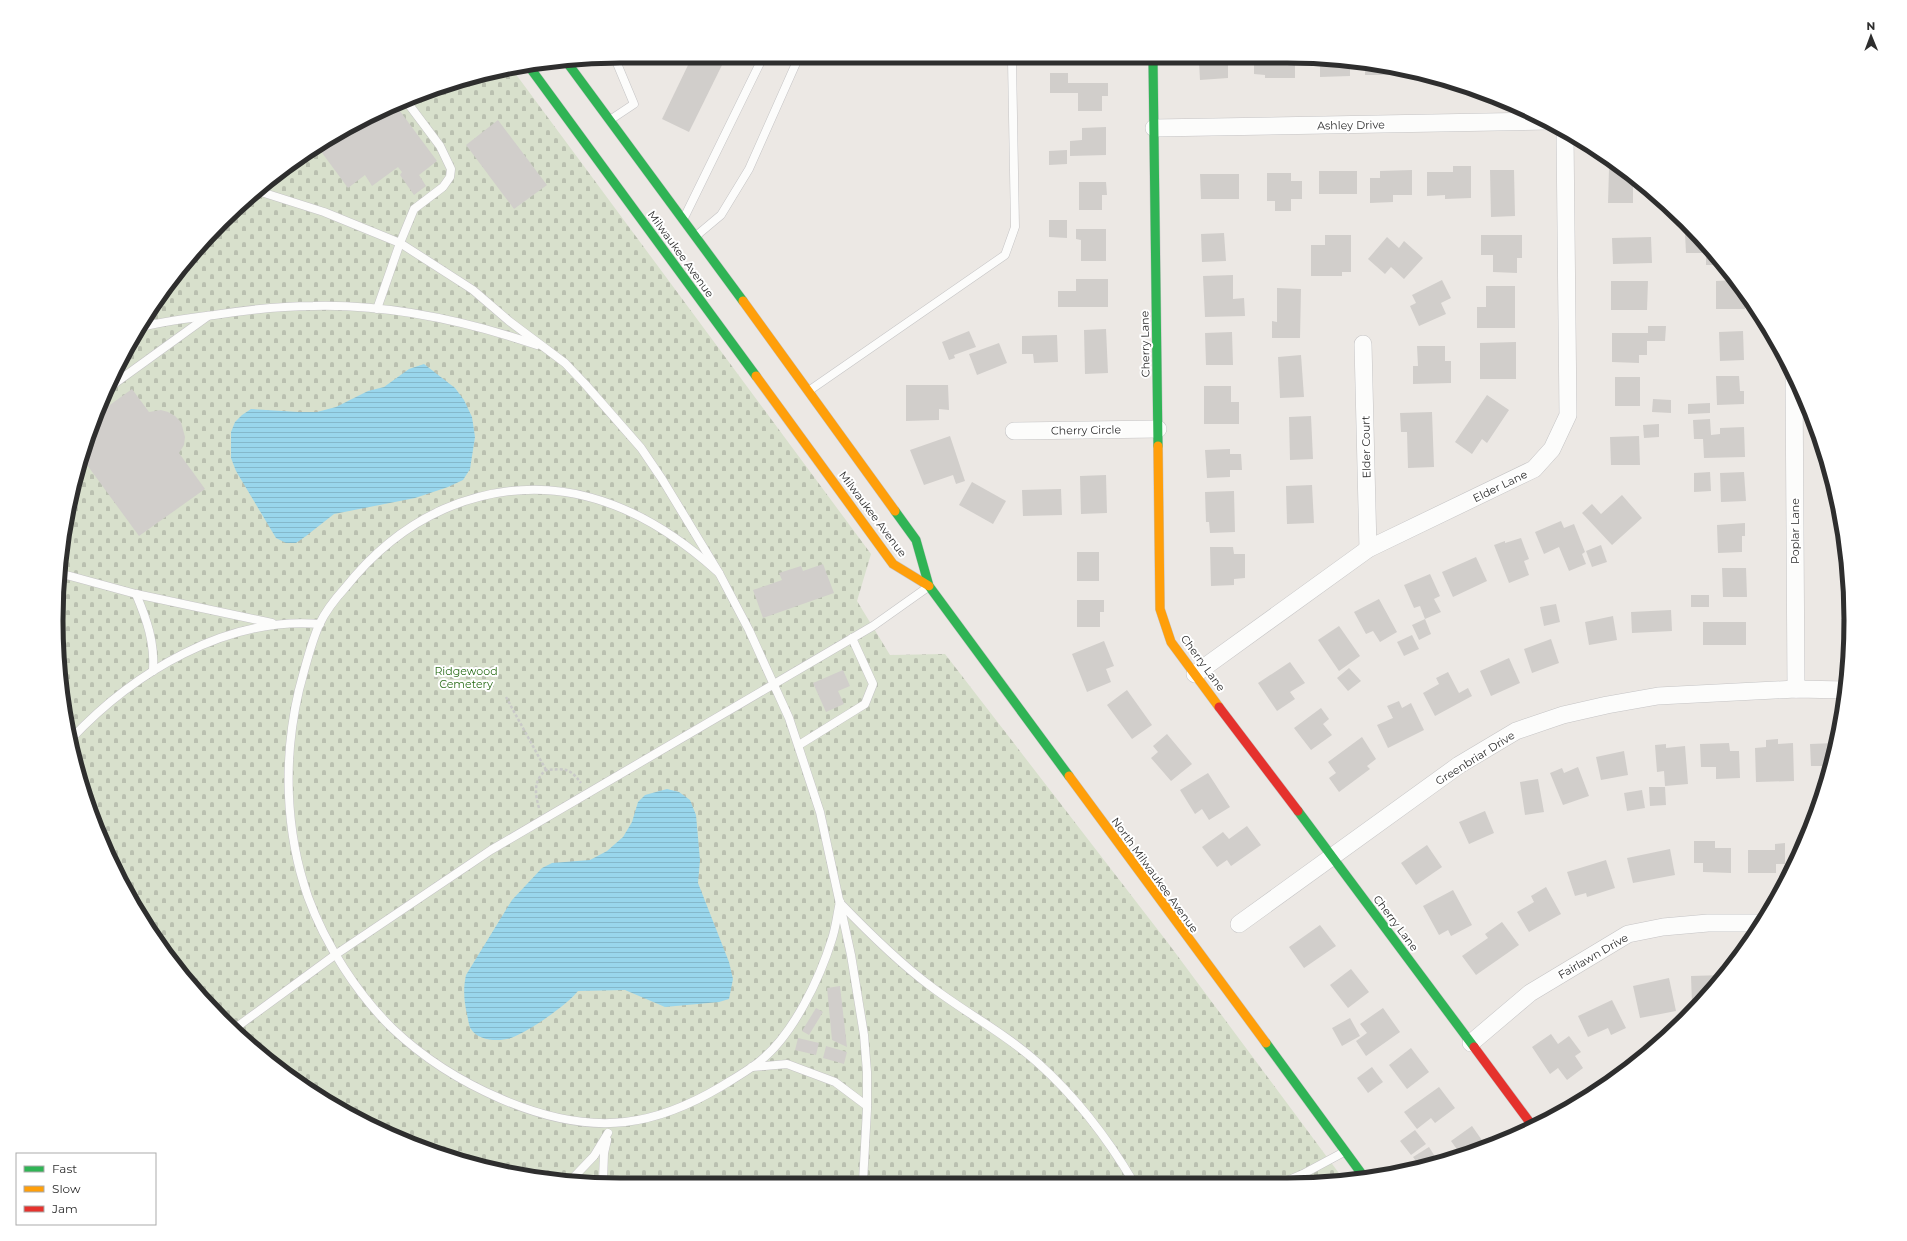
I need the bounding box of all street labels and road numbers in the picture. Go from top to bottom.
street label: Ashley Drive [1317,117,1385,133]
street label: Milwaukee Avenue [645,208,717,300]
street label: Cherry Lane [1137,310,1153,377]
street label: Elder Court [1358,415,1374,478]
street label: Cherry Circle [1051,422,1122,438]
street label: Elder Lane [1471,467,1530,505]
street label: Milwaukee Avenue [836,468,910,560]
street label: Poplar Lane [1788,498,1802,564]
street label: Cherry Lane [1178,632,1228,694]
street label: Greenbriar Drive [1433,728,1518,788]
street label: North Milwaukee Avenue [1108,815,1202,936]
street label: Cherry Lane [1370,892,1422,954]
street label: Fairlawn Drive [1555,930,1631,982]

